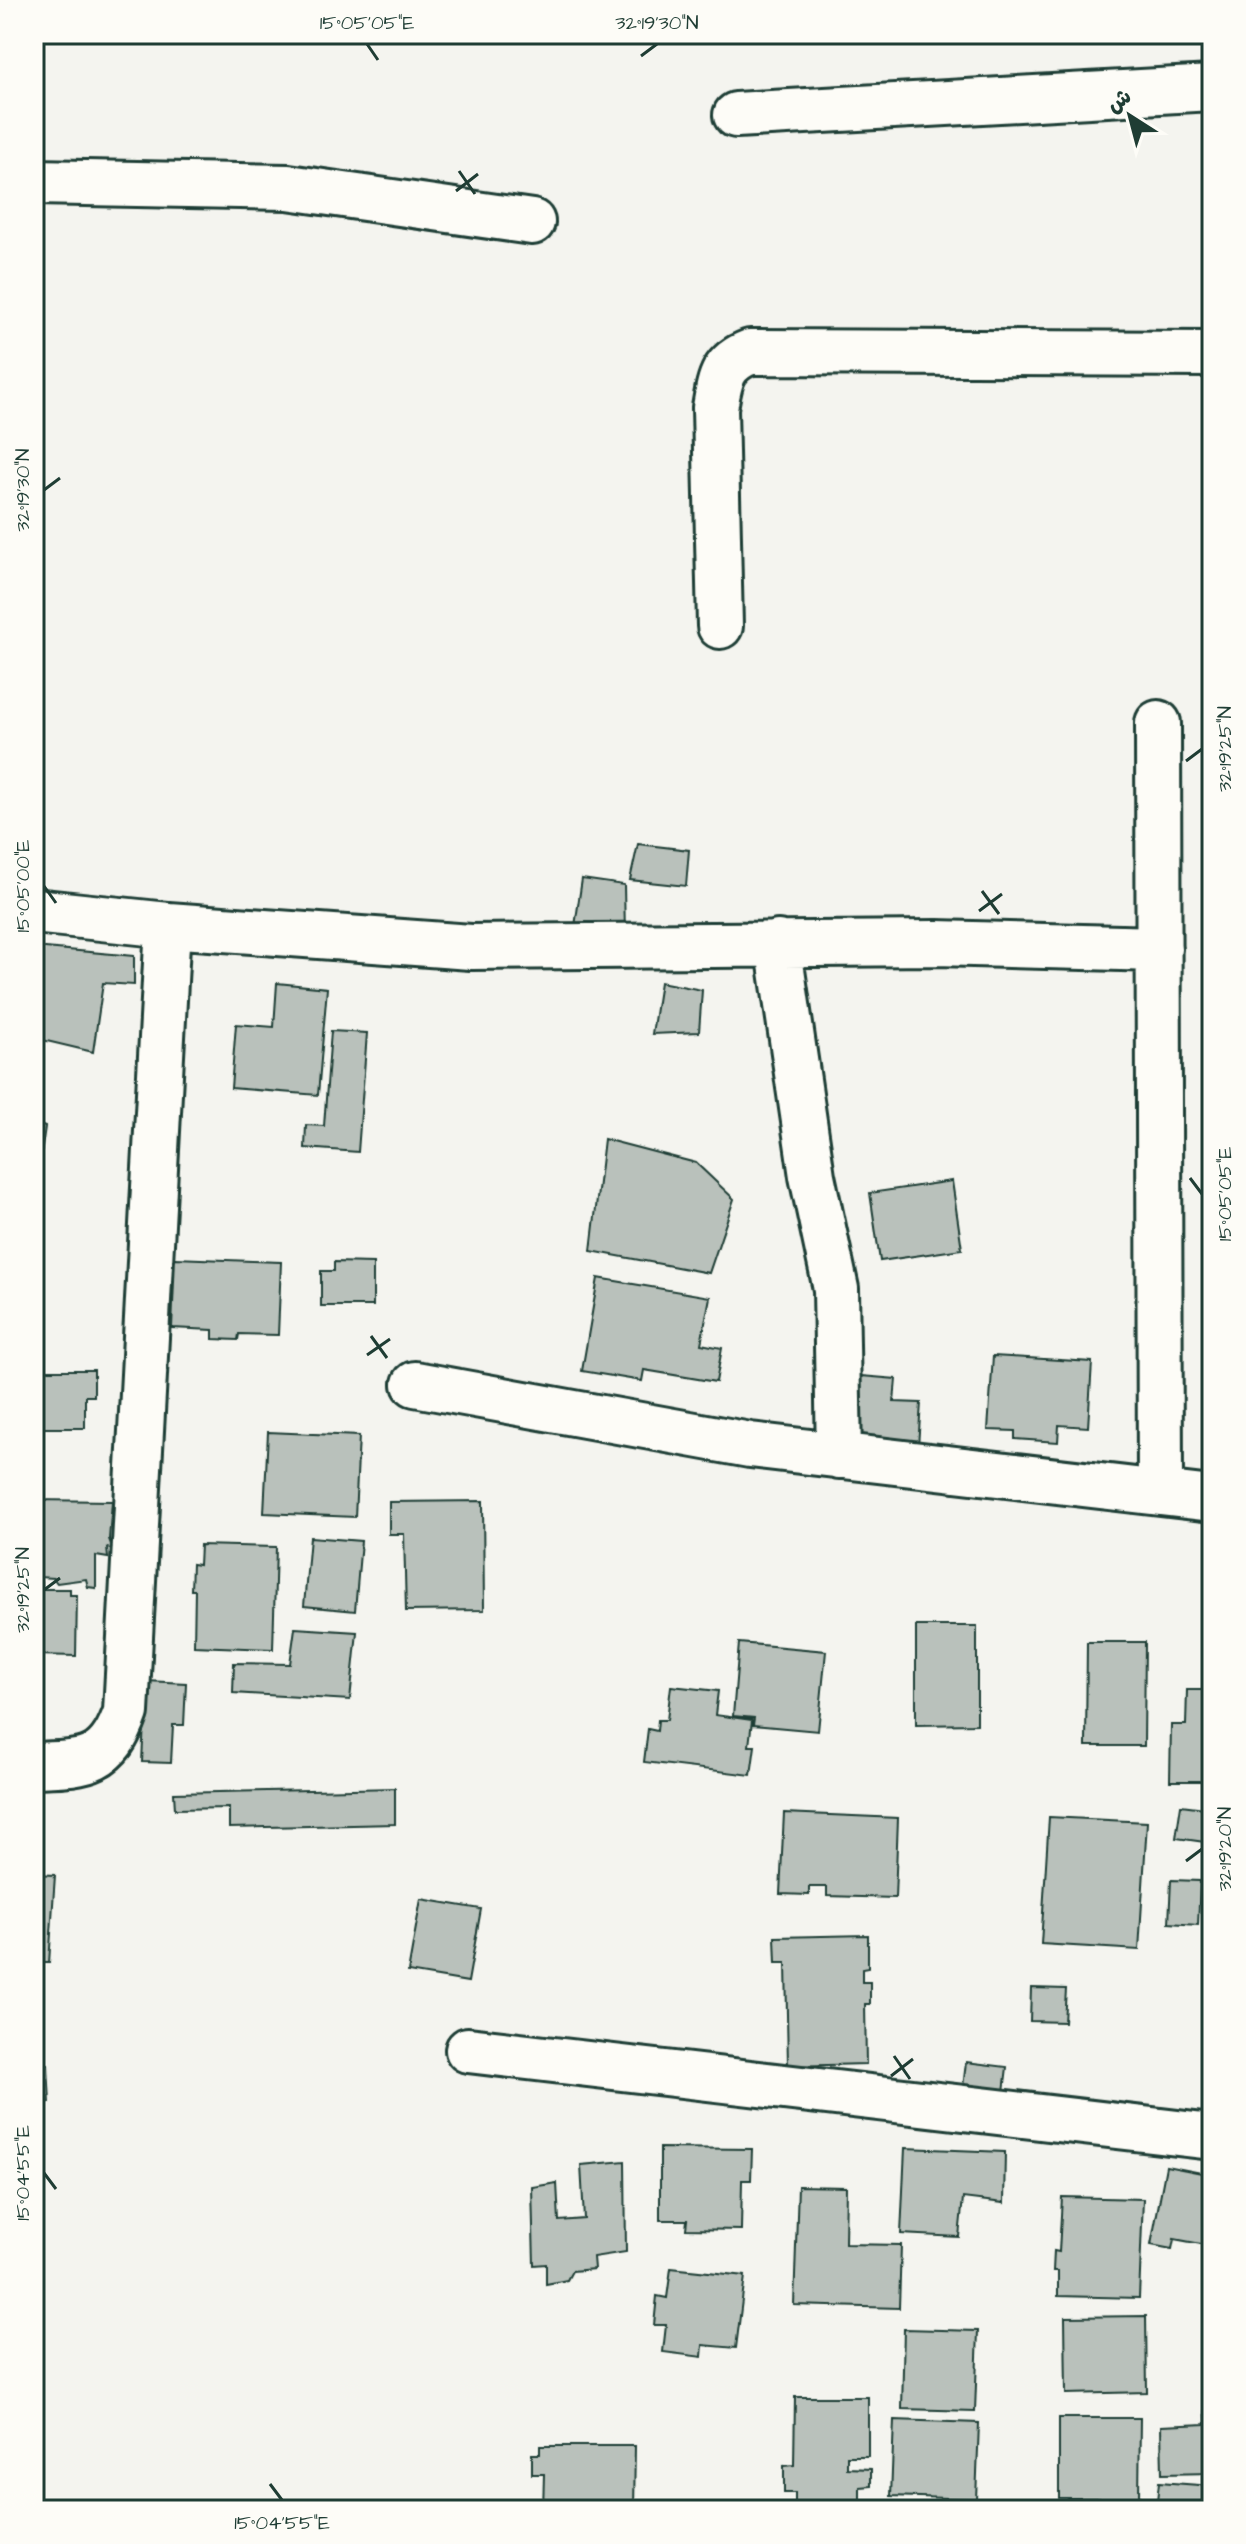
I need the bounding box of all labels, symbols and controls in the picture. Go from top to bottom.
text: 15°05'05"E [320,9,414,37]
text: 32°19'30"N [615,9,699,37]
north arrow [1090,76,1170,156]
text: ش [1100,81,1138,121]
text: 32°19'30"N [9,448,37,532]
text: 32°19'25"N [1211,706,1239,792]
text: 15°05'00"E [9,839,37,932]
text: 15°05'05"E [1211,1147,1239,1241]
text: 32°19'25"N [9,1547,37,1633]
text: 32°19'20"N [1211,1807,1239,1891]
text: 15°04'55"E [9,2125,37,2221]
text: 15°04'55"E [234,2509,330,2537]

